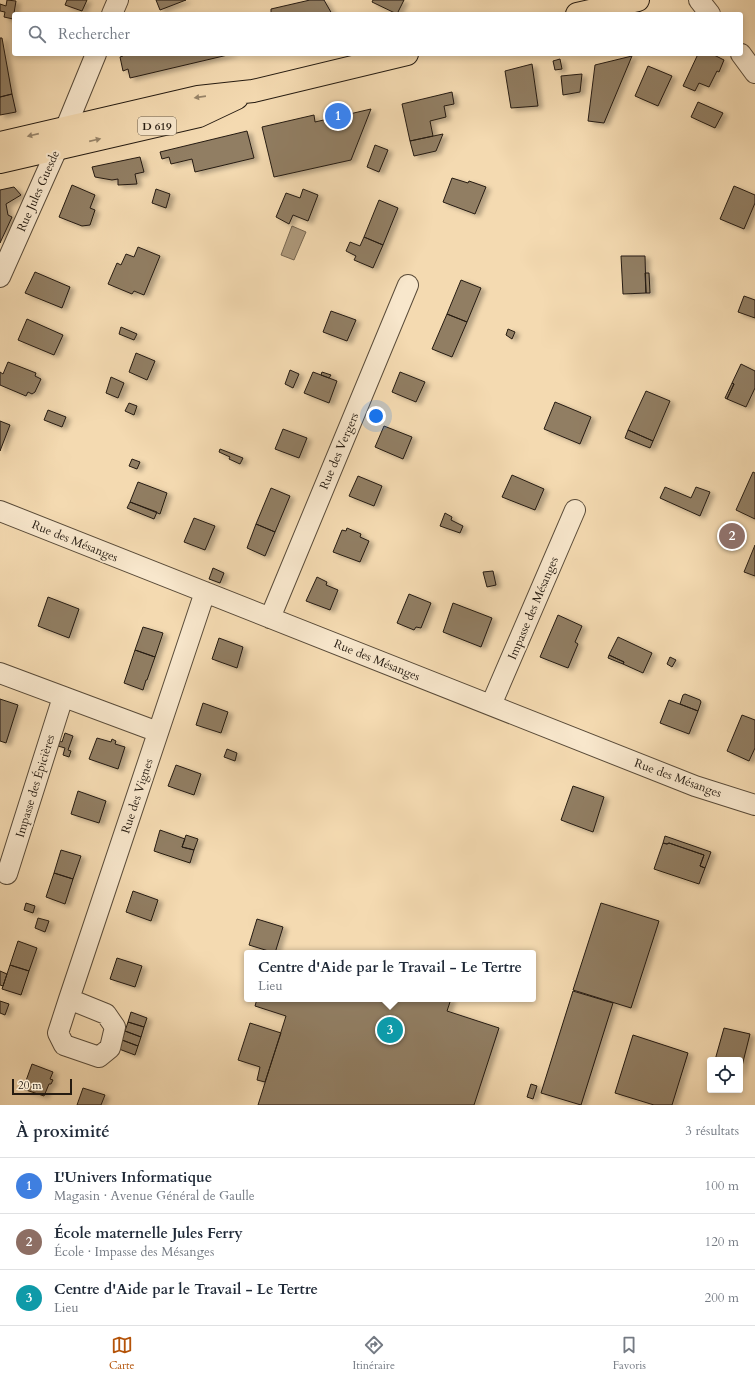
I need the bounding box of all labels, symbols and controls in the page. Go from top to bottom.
search box [12,12,743,56]
icon: search [26,23,48,45]
text: Rechercher [58,24,130,44]
one-way arrow [194,94,206,100]
pin: 1 [325,101,351,131]
road number: D 619 [138,117,176,135]
one-way arrow [27,132,39,138]
one-way arrow [89,137,101,143]
street label: Rue Jules Guesde [13,148,63,234]
your location [366,406,386,426]
street label: Rue des Vergers [316,410,362,492]
street label: Rue des Mésanges [30,516,120,566]
pin: 2 [719,521,745,551]
street label: Impasse des Mésanges [504,554,562,662]
street label: Rue des Mésanges [332,635,422,685]
street label: Impasse des Épicières [11,732,58,839]
street label: Rue des Mésanges [632,755,724,801]
street label: Rue des Vignes [117,757,157,835]
popup [244,950,536,1002]
text: Centre d'Aide par le Travail - Le Tertre [258,957,522,977]
text: Lieu [258,977,283,995]
pin: 3 [377,1015,403,1045]
map controls [707,1057,743,1093]
button: locate [707,1057,743,1093]
scale bar [12,1077,72,1096]
text: 20 m [18,1078,42,1093]
text: À proximité [16,1120,110,1143]
text: 3 résultats [685,1122,739,1140]
text: L'Univers Informatique [54,1167,212,1187]
text: 1 [26,1177,32,1195]
text: 100 m [705,1177,739,1195]
text: Magasin · Avenue Général de Gaulle [54,1187,255,1205]
text: École maternelle Jules Ferry [54,1223,243,1243]
text: 2 [26,1233,32,1251]
text: 120 m [705,1233,739,1251]
text: École · Impasse des Mésanges [54,1243,214,1261]
text: Centre d'Aide par le Travail - Le Tertre [54,1279,318,1299]
text: 3 [26,1289,32,1307]
text: 200 m [705,1289,739,1307]
text: Lieu [54,1299,79,1317]
tab: Carte [109,1334,135,1373]
tab: Itinéraire [352,1334,395,1373]
tab: Favoris [613,1334,646,1373]

